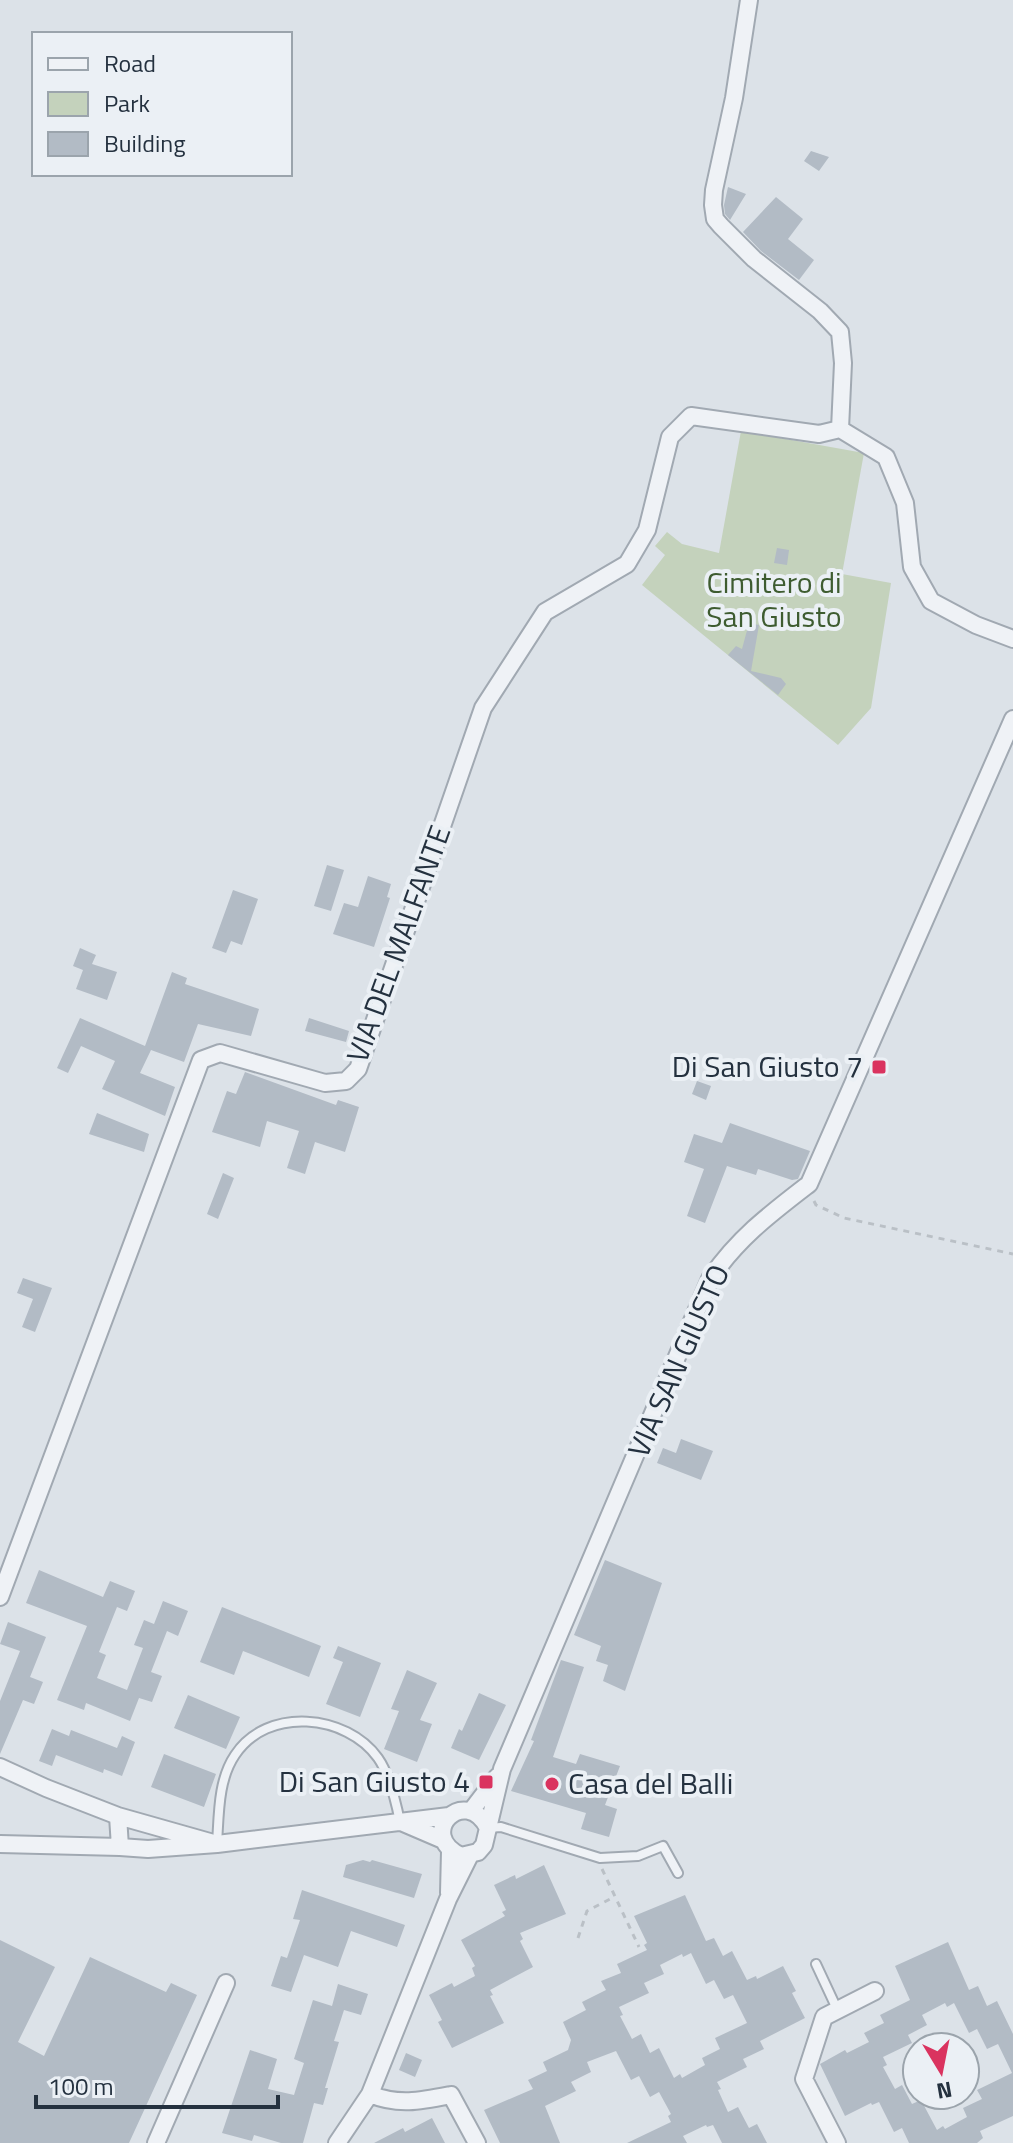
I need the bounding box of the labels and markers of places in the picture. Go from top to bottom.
place label: Di San Giusto 7 [672,1043,863,1089]
marker: Di San Giusto 7 [870,1058,888,1076]
place label: Di San Giusto 4 [279,1758,470,1804]
place label: Casa del Balli [568,1760,733,1806]
marker: Di San Giusto 4 [477,1773,495,1791]
marker: Casa del Balli [543,1775,561,1793]

